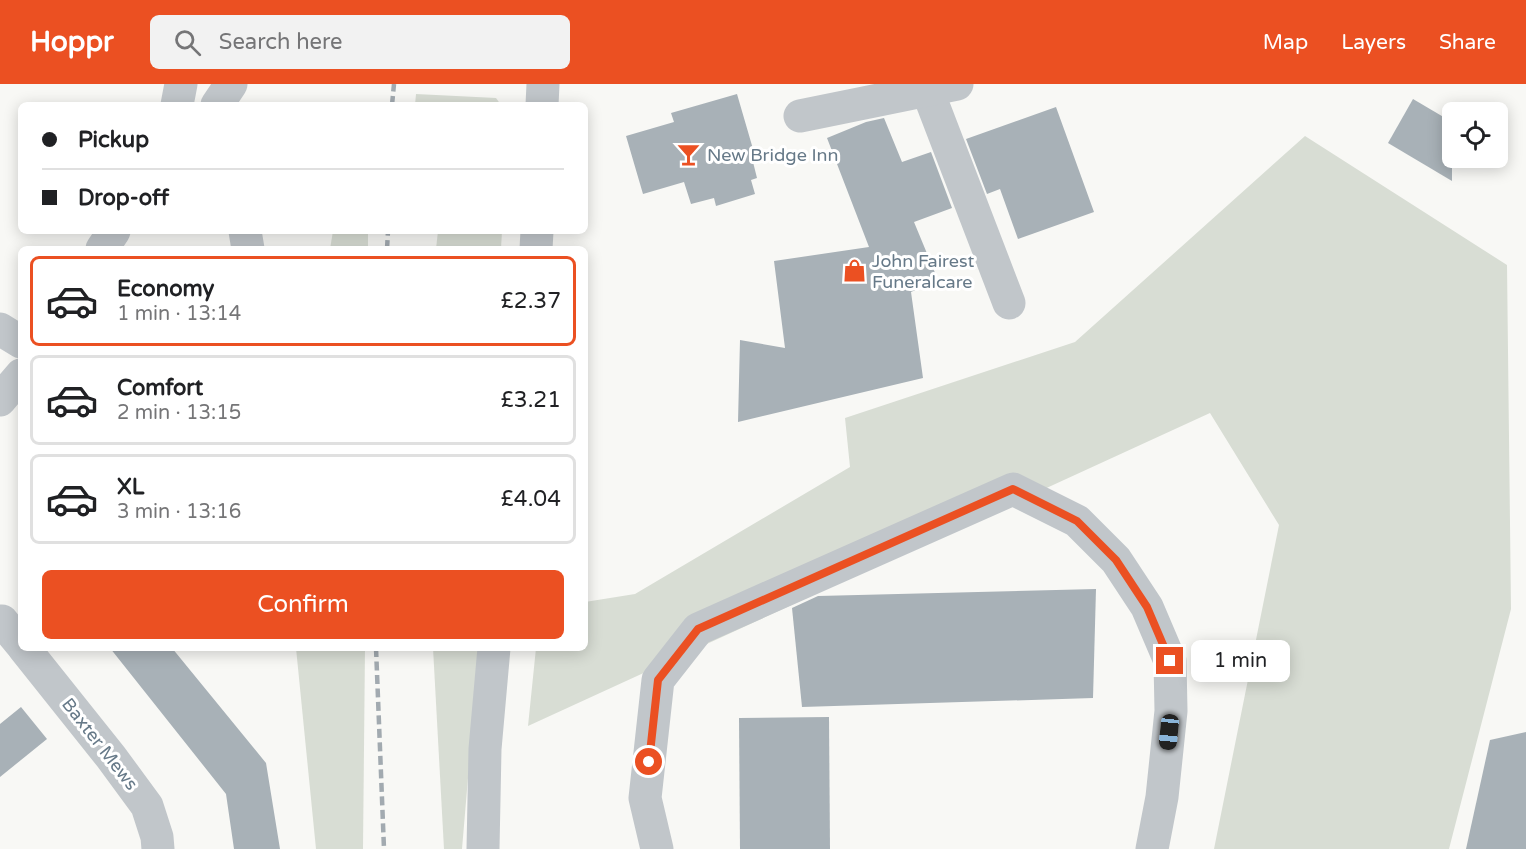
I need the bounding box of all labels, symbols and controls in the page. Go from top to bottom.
search box [150,15,570,69]
text: Hoppr [30,25,114,59]
icon: search [171,26,204,59]
text: Search here [219,29,343,55]
text: Map [1263,30,1308,55]
text: Layers [1341,30,1406,55]
text: Share [1439,30,1496,55]
map controls [1442,102,1508,168]
button: locate [1442,102,1508,168]
text: Pickup [78,127,149,153]
bar icon: New Bridge Inn [676,142,702,168]
place label: New Bridge Inn [707,144,838,166]
text: Drop-off [78,185,169,211]
place label: John Fairest Funeralcare [872,250,974,293]
shop icon: John Fairest Funeralcare [841,258,867,284]
icon: car [45,274,99,328]
text: Economy [117,276,214,302]
text: £2.37 [501,288,561,314]
text: 1 min · 13:14 [117,302,241,326]
icon: car [45,373,99,427]
text: Comfort [117,375,203,401]
text: £3.21 [501,387,561,413]
text: 2 min · 13:15 [117,401,241,425]
icon: car [45,472,99,526]
text: XL [117,474,144,500]
text: £4.04 [501,486,561,512]
text: 3 min · 13:16 [117,500,241,524]
button: Confirm [42,570,564,639]
callout: 1 min [1191,640,1290,682]
route end [1156,647,1183,674]
text: 1 min [1214,649,1267,673]
street label: Baxter Mews [57,693,143,795]
car [1158,713,1180,751]
route start [635,748,662,775]

